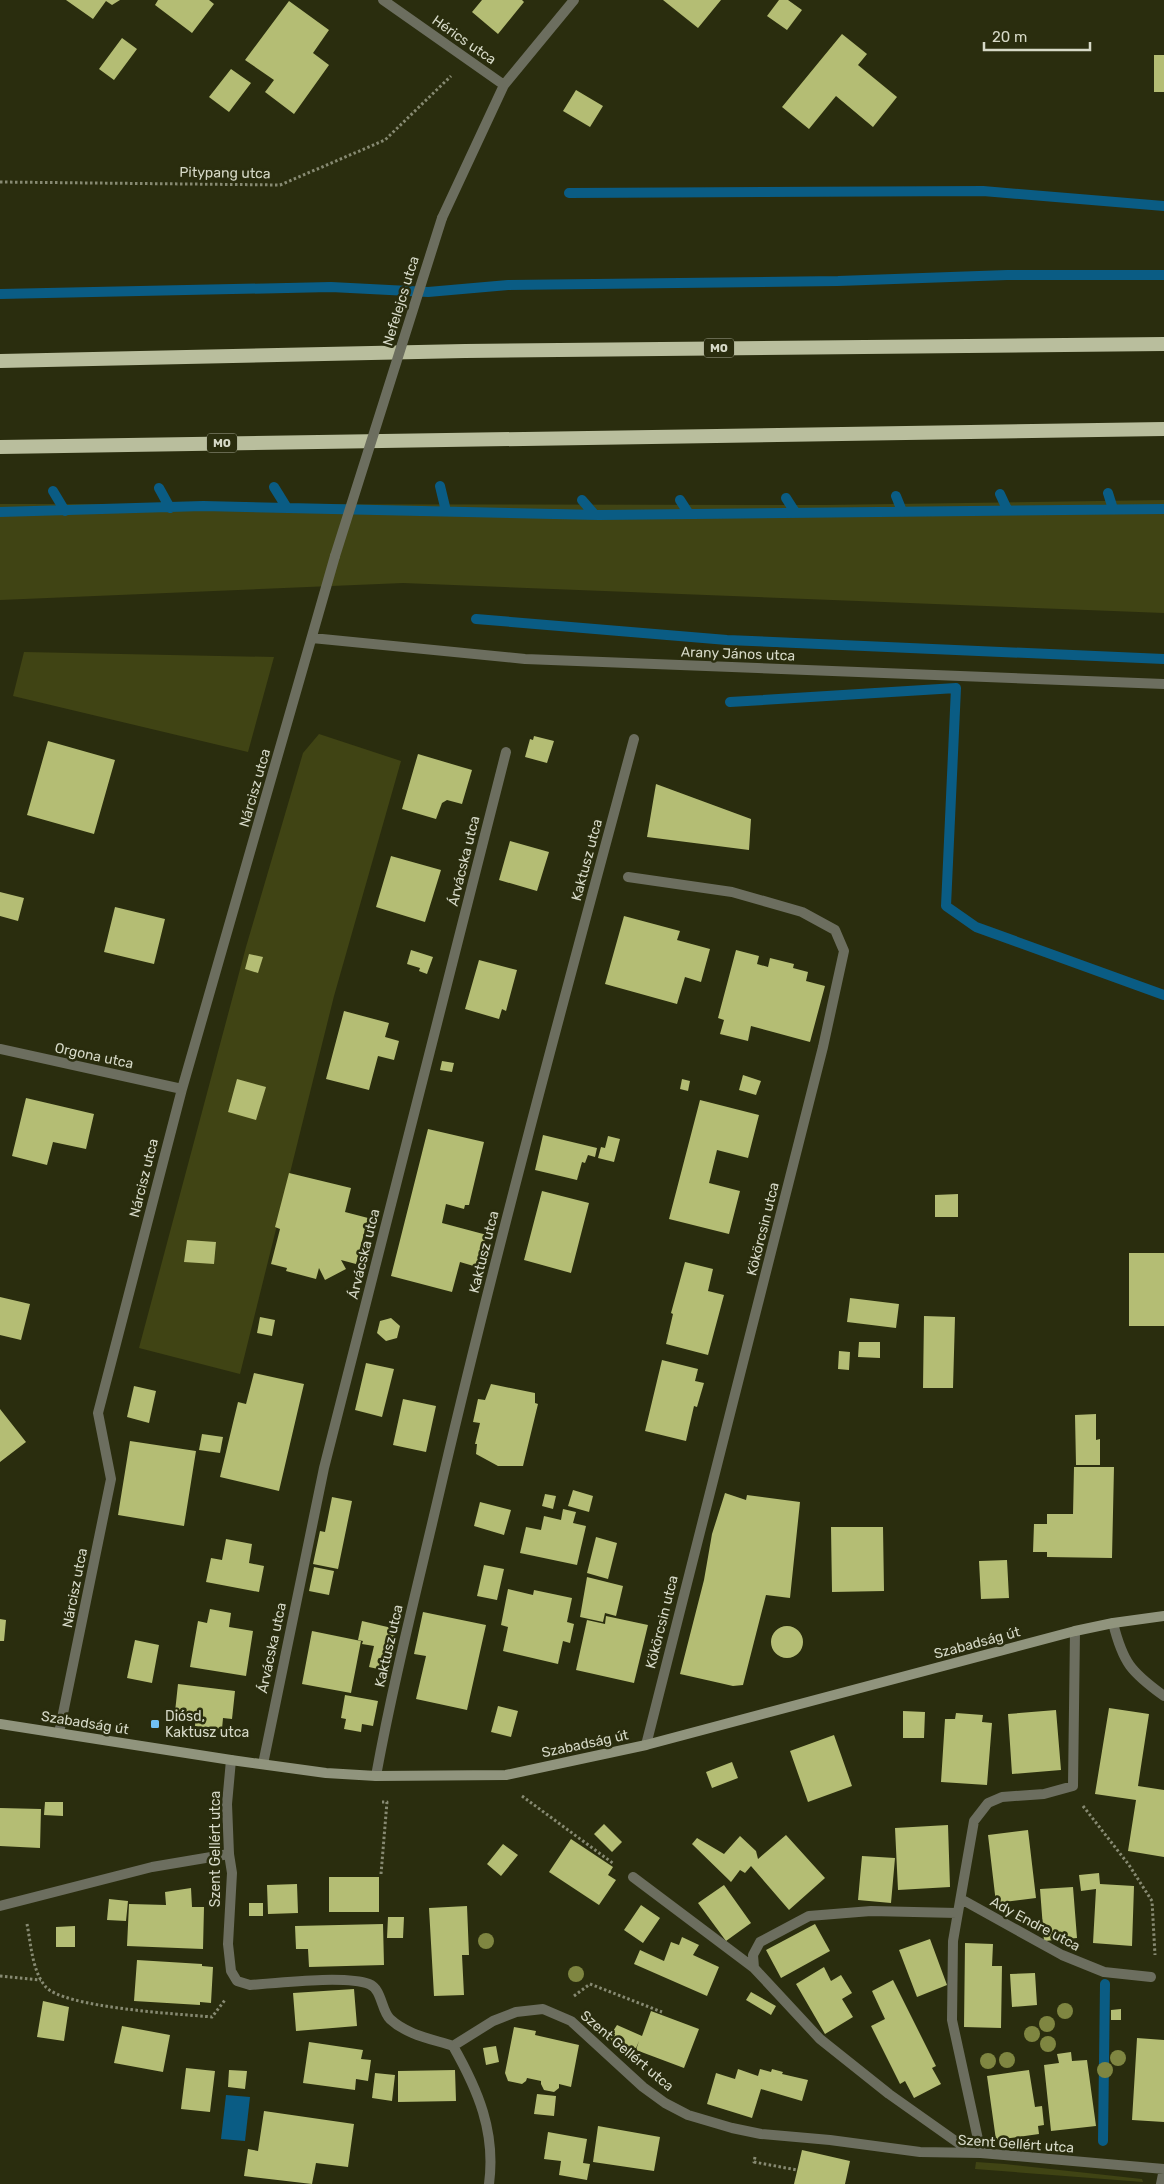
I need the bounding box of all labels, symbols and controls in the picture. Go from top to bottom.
street label: Hérics utca [429,12,499,68]
scale bar [984,20,1090,52]
text: 20 m [992,28,1027,46]
street label: Pitypang utca [179,164,271,182]
street label: Nefelejcs utca [379,254,423,348]
road number: M0 [704,338,734,358]
road number: M0 [207,433,237,452]
street label: Arany János utca [681,644,795,664]
street label: Nárcisz utca [236,747,274,829]
street label: Árvácska utca [444,814,483,908]
street label: Kaktusz utca [568,817,606,903]
street label: Orgona utca [53,1039,135,1073]
street label: Nárcisz utca [126,1137,162,1219]
street label: Kökörcsin utca [743,1181,783,1277]
street label: Árvácska utca [344,1207,383,1301]
street label: Kaktusz utca [466,1209,502,1295]
street label: Nárcisz utca [59,1547,91,1629]
street label: Kökörcsin utca [642,1574,682,1670]
street label: Árvácska utca [253,1601,290,1695]
street label: Kaktusz utca [371,1603,407,1689]
street label: Szabadság út [932,1623,1022,1663]
street label: Szabadság út [40,1708,131,1738]
place label: Diósd, Kaktusz utca [165,1708,249,1741]
marker: Diósd, Kaktusz utca [149,1718,161,1730]
street label: Szabadság út [540,1726,631,1762]
street label: Szent Gellért utca [207,1791,224,1907]
street label: Ady Endre utca [987,1893,1083,1955]
street label: Szent Gellért utca [577,2007,677,2095]
street label: Szent Gellért utca [957,2131,1075,2157]

